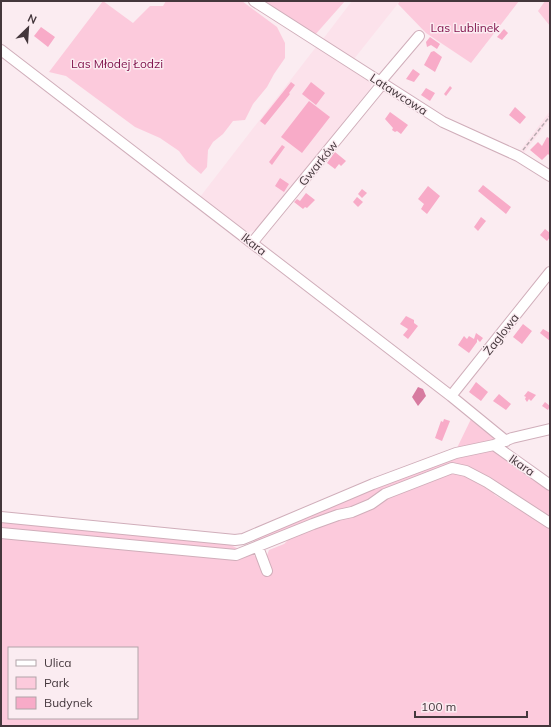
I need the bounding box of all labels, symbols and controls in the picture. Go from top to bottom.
north arrow [8,8,48,48]
text: N [26,11,39,27]
park label: Las Lublinek [431,20,500,35]
park label: Las Młodej Łodzi [71,56,163,71]
street label: Latawcowa [367,70,431,118]
street label: Gwarków [295,137,341,189]
street label: Ikara [238,229,270,259]
street label: Żaglowa [480,310,522,358]
street label: Ikara [506,451,538,479]
legend [8,647,138,719]
text: Ulica [44,655,72,670]
text: Park [44,675,70,690]
scale bar [415,693,527,719]
text: Budynek [44,695,93,710]
text: 100 m [421,699,456,714]

